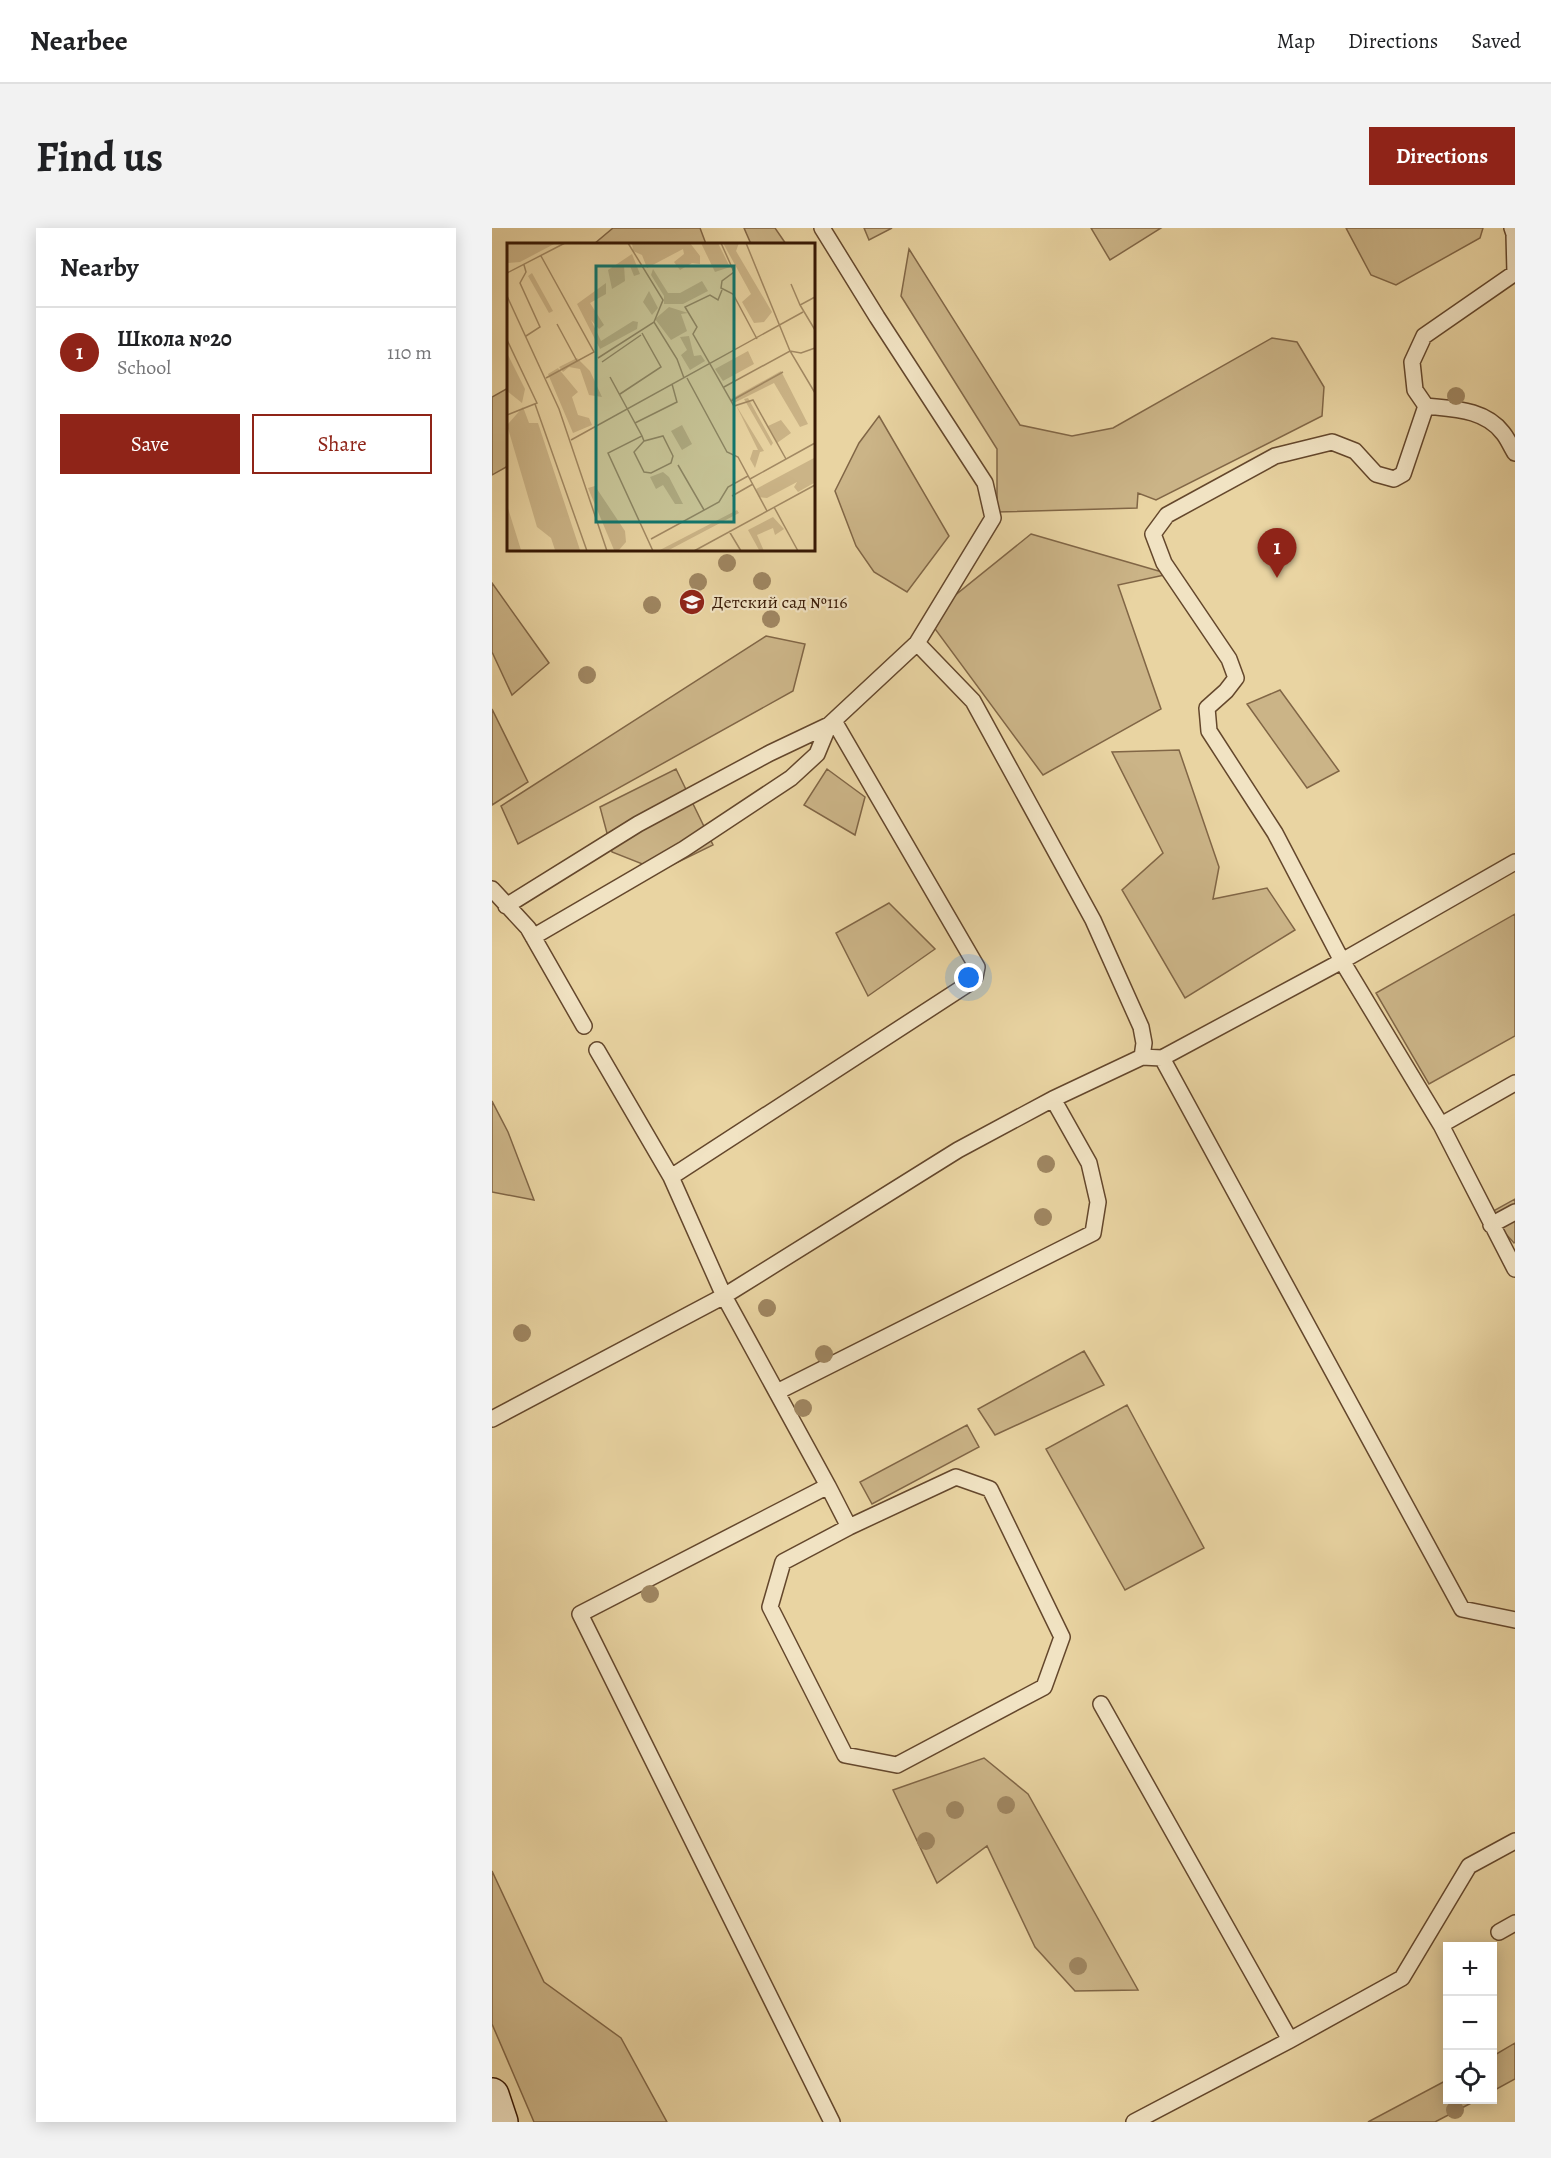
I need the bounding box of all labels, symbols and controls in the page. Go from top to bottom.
text: Nearbee [30,22,128,60]
text: Map [1277,27,1315,55]
text: Directions [1348,27,1438,55]
text: Saved [1471,27,1521,55]
button: Directions [1369,127,1515,185]
text: Find us [36,128,163,185]
inset map [507,243,814,550]
text: Nearby [60,250,139,285]
text: Школа №20 [117,324,232,354]
text: 1 [76,339,83,366]
text: 110 m [387,339,432,366]
text: School [117,354,171,381]
button: Save [60,414,240,474]
button: Share [252,414,432,474]
pin: 1 [1258,528,1296,578]
school or university icon: Детский сад №116 [677,587,707,617]
place label: Детский сад №116 [712,590,848,614]
your location [954,963,983,992]
map controls [1443,1942,1497,2104]
button: + [1443,1942,1497,1996]
button: − [1443,1996,1497,2050]
button: locate [1443,2050,1497,2104]

